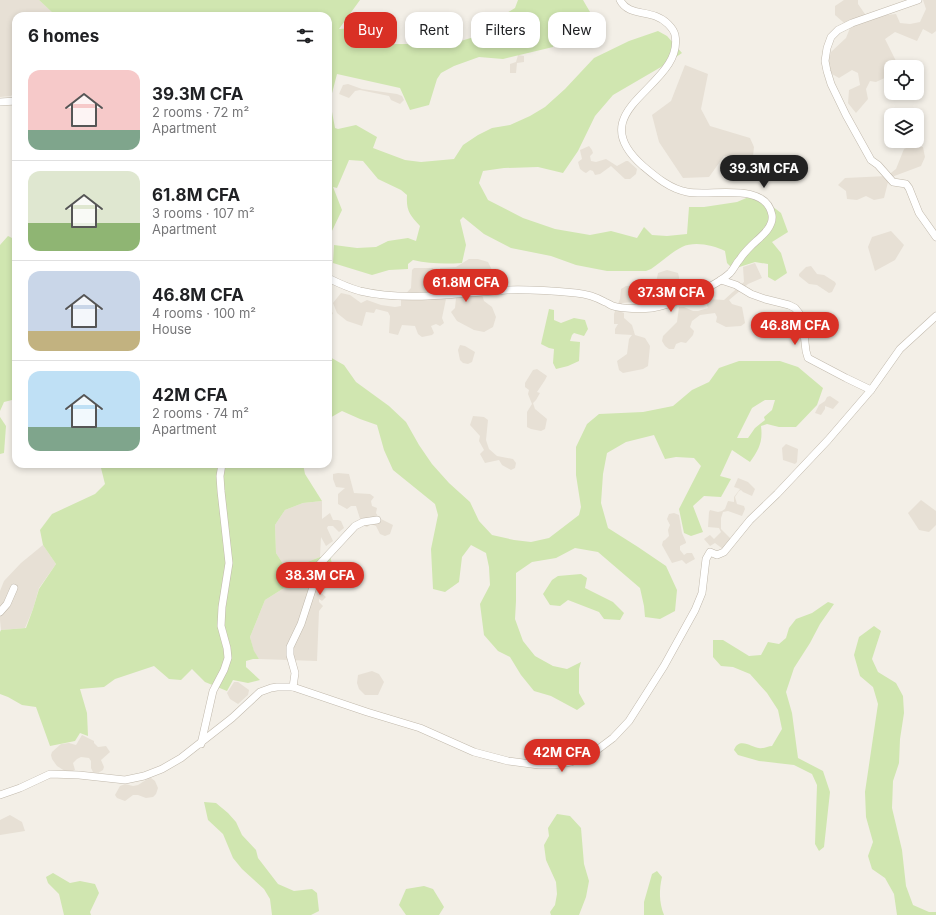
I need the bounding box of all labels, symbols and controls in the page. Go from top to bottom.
chip: Buy [344,12,397,48]
chip: Rent [405,12,463,48]
chip: Filters [471,12,540,48]
chip: New [548,12,606,48]
icon: filters [294,25,316,47]
text: 6 homes [28,26,99,46]
map controls [884,60,924,148]
button: locate [884,60,924,100]
text: 39.3M CFA [152,84,243,104]
icon: home [60,86,108,134]
text: 2 rooms · 72 m² [152,104,249,120]
button: layers [884,108,924,148]
text: Apartment [152,120,217,136]
pin: 39.3M CFA [718,155,810,189]
text: 39.3M CFA [729,160,799,176]
text: 61.8M CFA [152,185,240,205]
icon: home [60,187,108,235]
text: 3 rooms · 107 m² [152,205,255,221]
text: Apartment [152,221,217,237]
pin: 61.8M CFA [420,269,512,303]
text: 61.8M CFA [432,274,500,290]
pin: 37.3M CFA [625,279,717,313]
text: 37.3M CFA [637,284,705,300]
text: 46.8M CFA [152,285,244,305]
icon: home [60,287,108,335]
text: 4 rooms · 100 m² [152,305,256,321]
pin: 46.8M CFA [749,312,841,346]
text: 46.8M CFA [760,317,830,333]
text: House [152,321,192,337]
text: 42M CFA [152,385,228,405]
icon: home [60,387,108,435]
text: 2 rooms · 74 m² [152,405,249,421]
text: Apartment [152,421,217,437]
pin: 38.3M CFA [274,562,366,596]
text: 38.3M CFA [285,567,355,583]
pin: 42M CFA [525,739,599,773]
text: 42M CFA [533,744,591,760]

